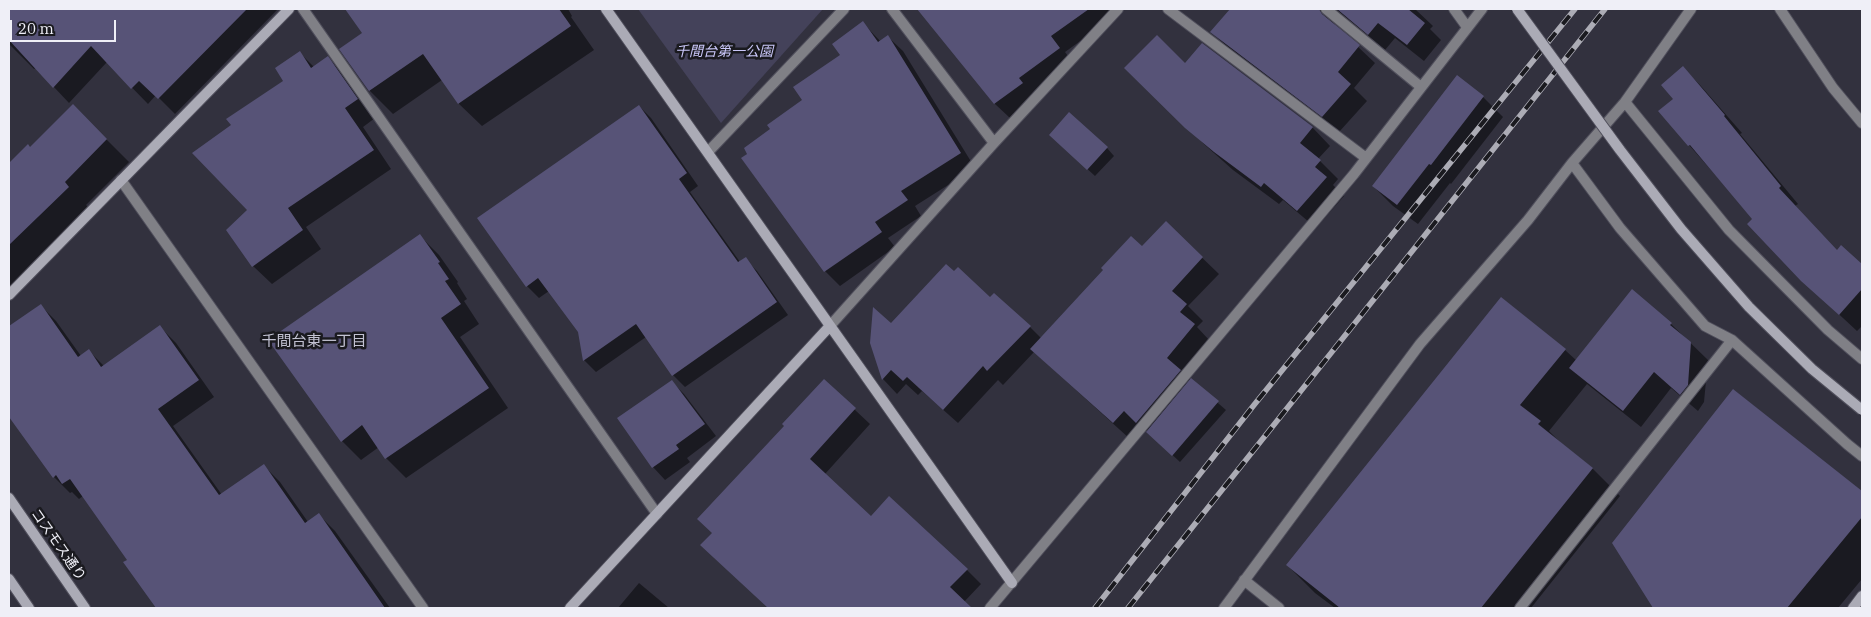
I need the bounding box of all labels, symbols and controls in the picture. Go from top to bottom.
scale bar [12,10,119,42]
text: 20 m [18,19,54,38]
park label: 千間台第一公園 [675,44,773,60]
district label: 千間台東一丁目 [262,333,366,351]
street label: コスモス通り [27,506,89,584]

